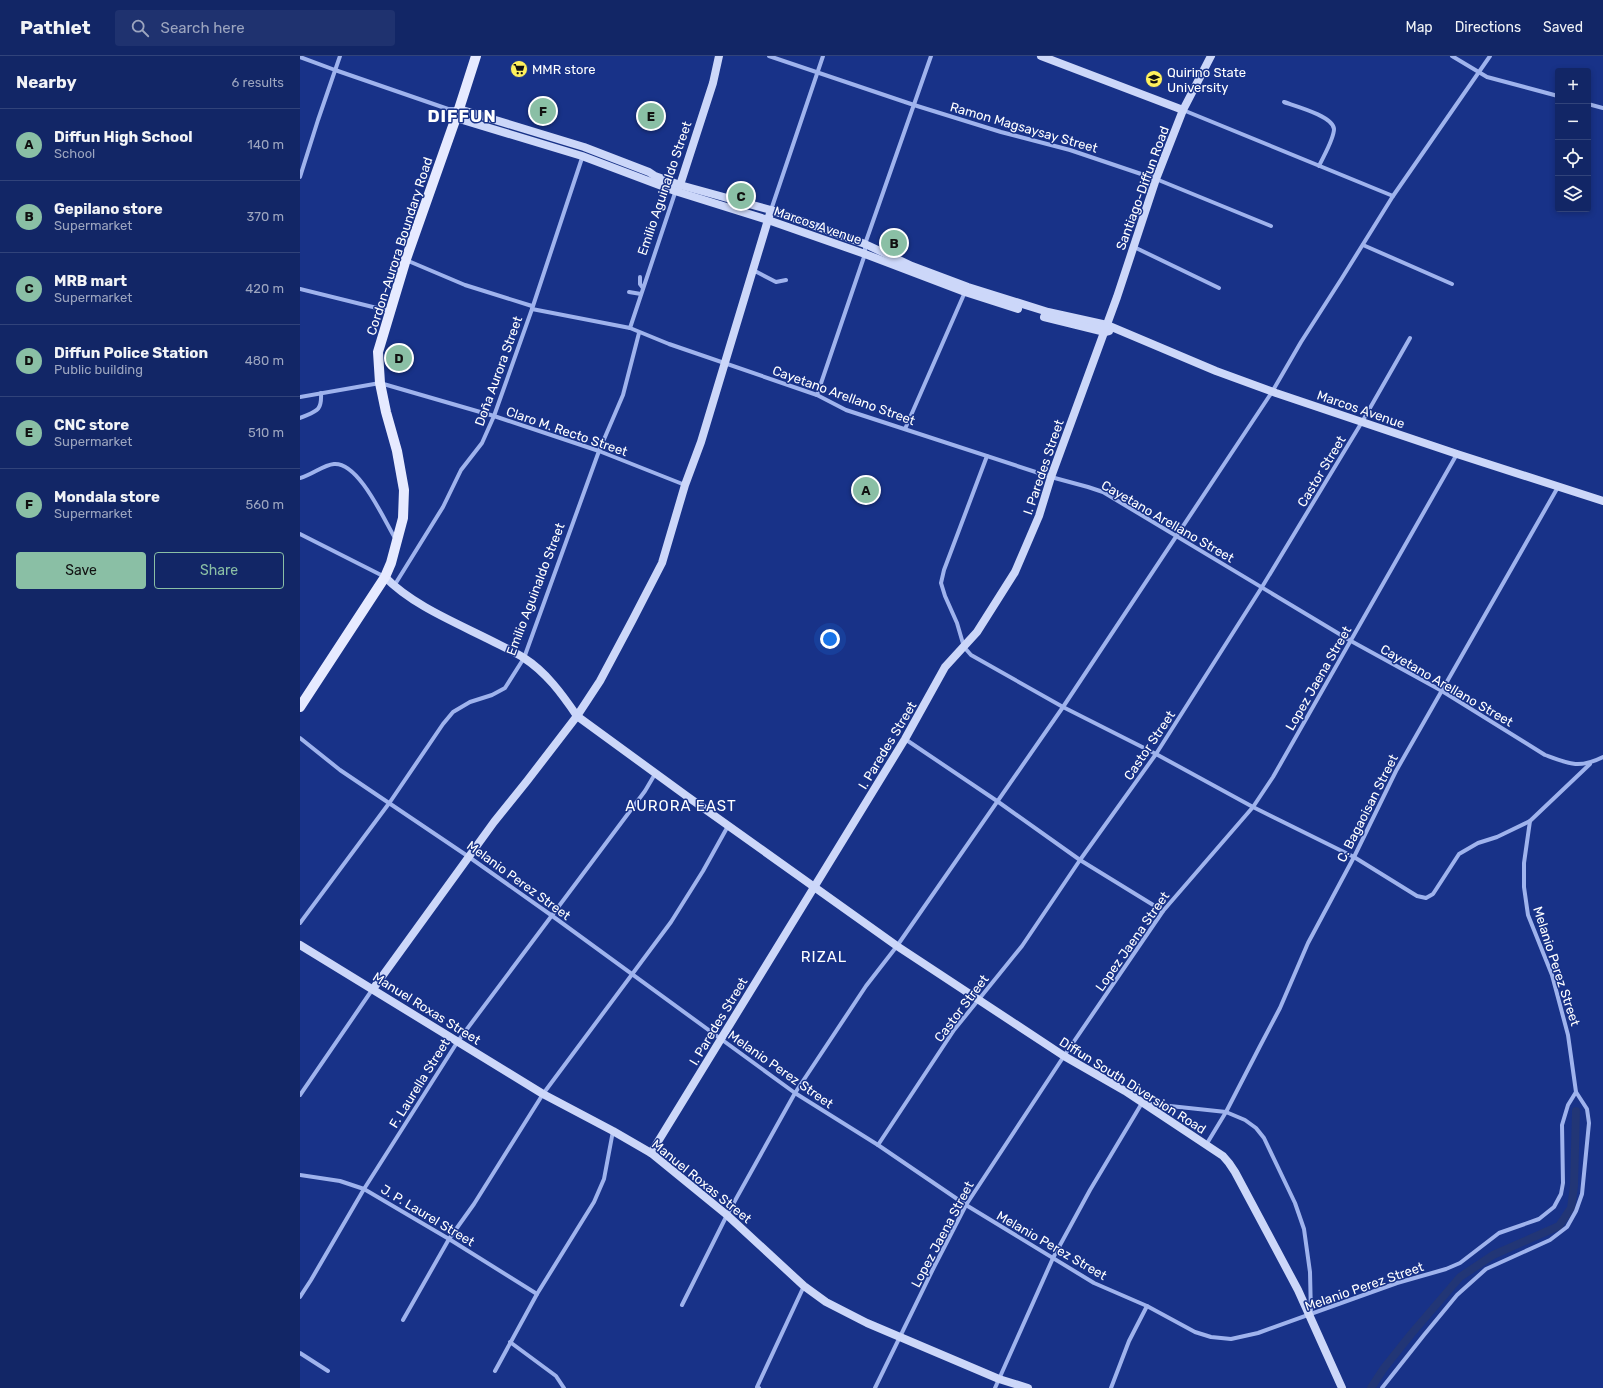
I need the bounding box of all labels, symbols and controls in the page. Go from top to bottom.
search box [115,10,395,46]
text: Pathlet [20,16,91,39]
icon: search [129,17,151,39]
text: Search here [161,19,245,37]
text: Map [1406,19,1433,36]
text: Directions [1455,19,1521,36]
text: Saved [1543,19,1583,36]
supermarket icon: MMR store [509,59,529,79]
place label: MMR store [532,62,596,77]
place label: Quirino State University [1167,65,1246,95]
map controls [1555,68,1591,212]
button: + [1555,68,1591,104]
school or university icon: Quirino State University [1144,69,1164,89]
text: Nearby [16,72,77,92]
text: 6 results [232,75,284,90]
pin: F [530,96,556,126]
street label: Ramon Magsaysay Street [948,99,1099,157]
pin: E [638,101,664,131]
button: − [1555,104,1591,140]
district label: DIFFUN [427,106,497,126]
street label: Emilio Aguinaldo Street [634,119,695,257]
street label: Santiago-Diffun Road [1113,124,1173,252]
text: Diffun High School [54,128,193,146]
text: A [24,137,34,152]
text: 140 m [247,137,284,152]
button: locate [1555,140,1591,176]
text: School [54,146,95,161]
street label: Cordon-Aurora Boundary Road [364,155,435,337]
button: layers [1555,176,1591,212]
pin: C [728,181,754,211]
text: Gepilano store [54,200,163,218]
street label: Marcos Avenue [772,203,864,248]
text: B [24,209,34,224]
text: 370 m [247,209,284,224]
text: Supermarket [54,218,132,233]
pin: B [881,228,907,258]
text: MRB mart [54,272,127,290]
text: C [24,281,34,296]
text: 420 m [245,281,284,296]
text: Supermarket [54,290,132,305]
street label: Doña Aurora Street [472,314,525,428]
pin: D [386,343,412,373]
text: Diffun Police Station [54,344,208,362]
text: D [24,353,34,368]
text: 480 m [245,353,284,368]
text: Public building [54,362,143,377]
street label: Cayetano Arellano Street [770,363,917,428]
street label: Marcos Avenue [1315,387,1407,432]
street label: Claro M. Recto Street [504,404,629,459]
text: CNC store [54,416,129,434]
street label: I. Paredes Street [1020,418,1067,517]
text: E [25,425,33,440]
text: 510 m [248,425,284,440]
street label: Castor Street [1294,433,1349,510]
text: Supermarket [54,434,132,449]
pin: A [853,475,879,505]
street label: Cayetano Arellano Street [1099,477,1237,566]
text: Mondala store [54,488,160,506]
text: F [25,497,33,512]
text: 560 m [245,497,284,512]
text: Supermarket [54,506,132,521]
street label: Emilio Aguinaldo Street [503,521,569,658]
button: Save [16,552,146,589]
button: Share [154,552,284,589]
street label: Lopez Jaena Street [1282,623,1354,733]
your location [820,629,840,649]
street label: Cayetano Arellano Street [1378,641,1516,730]
street label: I. Paredes Street [855,699,920,792]
street label: Castor Street [1121,708,1178,783]
street label: C. Bagaoisan Street [1334,752,1402,865]
district label: AURORA EAST [625,797,737,815]
street label: Melanio Perez Street [464,838,574,923]
street label: Lopez Jaena Street [1092,889,1172,994]
street label: Melanio Perez Street [1530,905,1583,1028]
district label: RIZAL [801,948,847,966]
street label: Manuel Roxas Street [370,969,483,1048]
street label: Castor Street [931,972,992,1045]
street label: I. Paredes Street [686,975,751,1068]
street label: Melanio Perez Street [725,1028,836,1111]
street label: Diffun South Diversion Road [1057,1034,1209,1137]
street label: F. Laurella Street [386,1036,453,1130]
street label: Manuel Roxas Street [649,1137,755,1226]
street label: Lopez Jaena Street [908,1179,977,1290]
street label: J. P. Laurel Street [378,1182,477,1249]
street label: Melanio Perez Street [994,1208,1109,1283]
street label: Melanio Perez Street [1303,1259,1426,1314]

